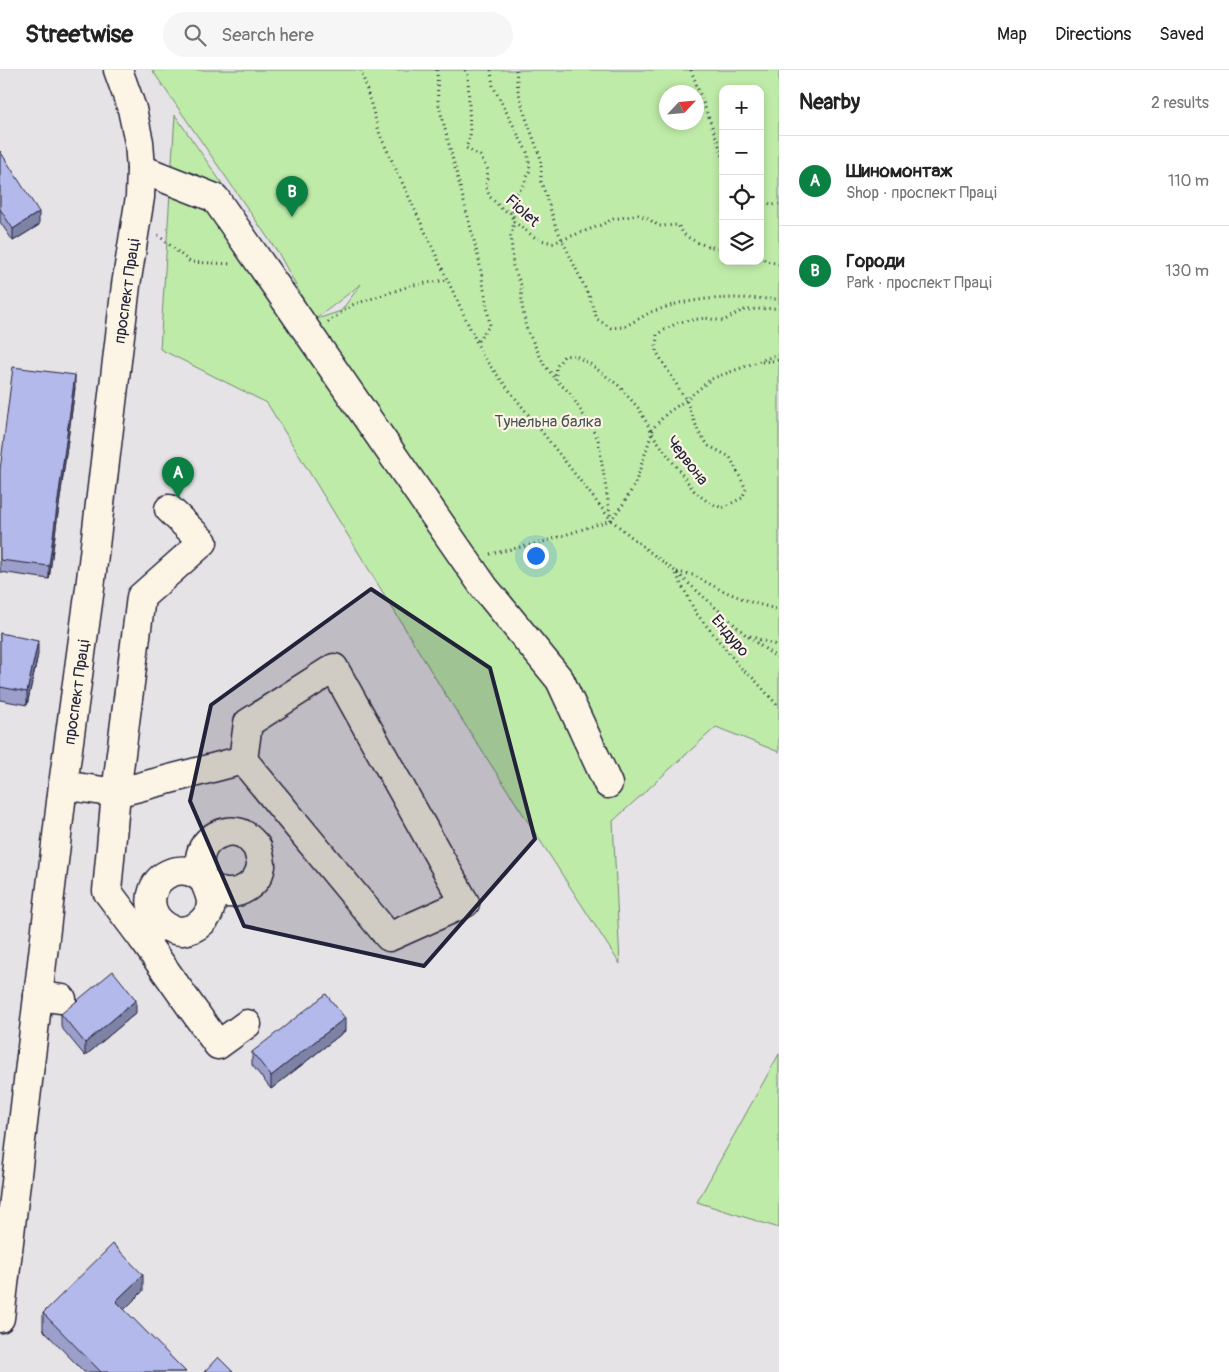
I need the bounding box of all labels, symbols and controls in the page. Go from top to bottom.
search box [163,12,513,57]
text: Streetwise [25,20,133,49]
icon: search [181,21,209,49]
text: Search here [221,23,314,47]
text: Map [997,23,1027,46]
text: Directions [1055,23,1131,46]
text: Saved [1159,23,1204,46]
north arrow [659,85,704,130]
map controls [719,85,764,265]
button: + [719,85,764,130]
text: Nearby [799,89,860,116]
text: 2 results [1151,93,1209,113]
button: − [719,130,764,175]
text: Шиномонтаж [846,159,952,183]
text: A [810,171,820,191]
text: 110 m [1168,171,1209,191]
button: locate [719,175,764,220]
pin: B [276,176,308,217]
text: Shop · проспект Праці [846,183,997,203]
street label: Fiolet [501,190,544,232]
button: layers [719,220,764,265]
street label: проспект Праці [110,237,144,345]
text: Городи [846,249,904,273]
text: B [810,261,820,281]
text: 130 m [1165,261,1209,281]
text: Park · проспект Праці [846,273,992,293]
park label: Тунельна балка [495,412,602,432]
street label: Червона [662,432,713,489]
pin: A [162,457,194,498]
your location [523,543,549,569]
street label: Ендуро [707,610,754,661]
street label: проспект Праці [60,638,94,746]

